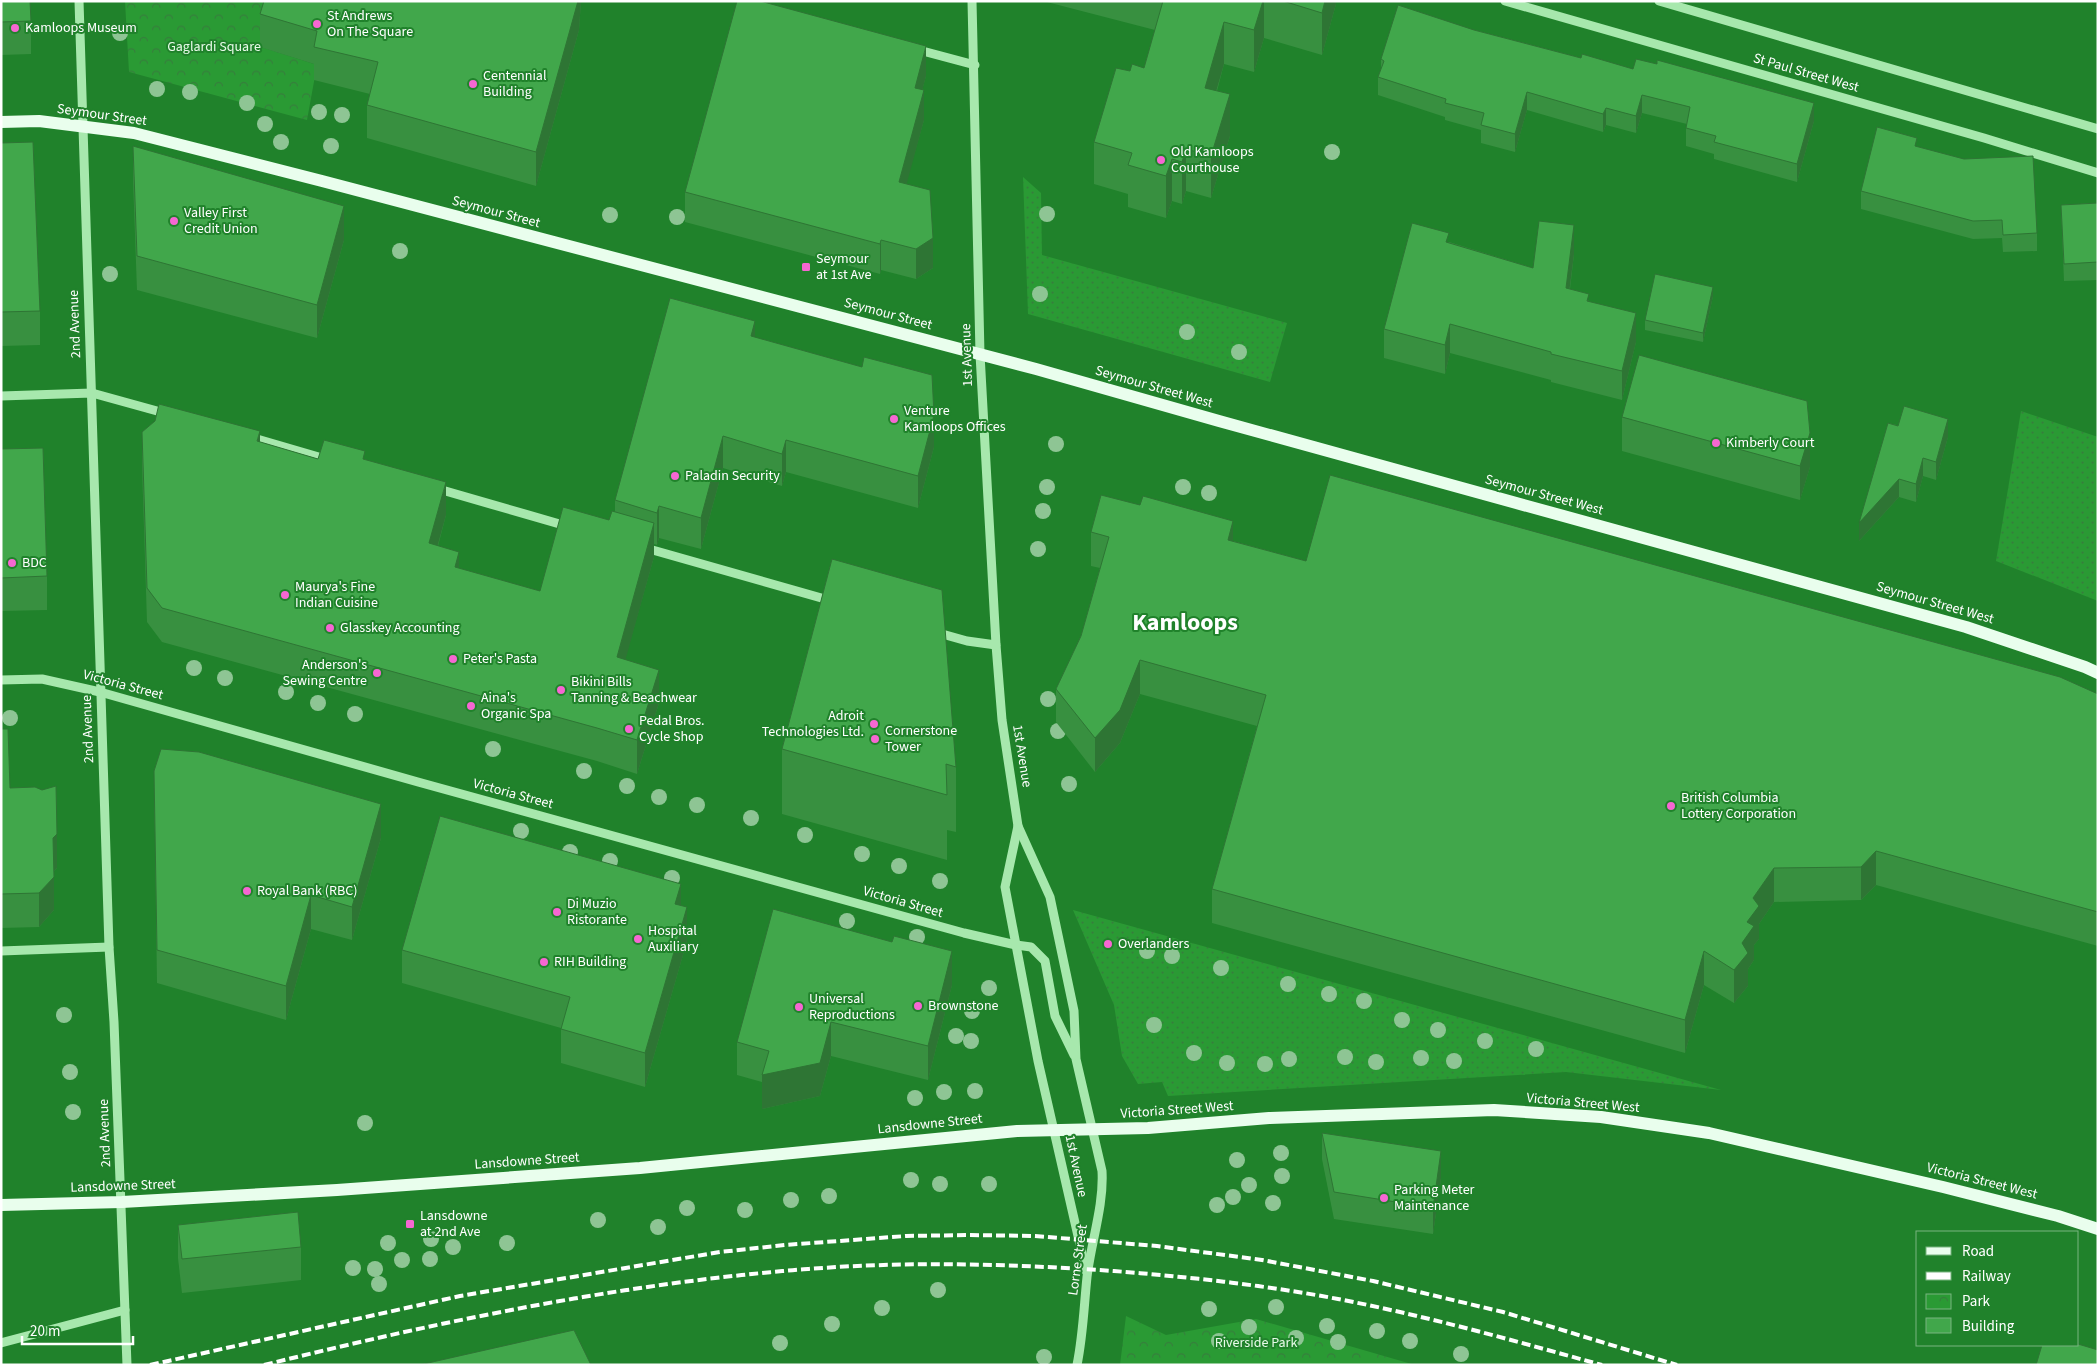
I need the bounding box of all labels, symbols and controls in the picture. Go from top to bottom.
place label: St Andrews On The Square [327,6,413,42]
place label: Kamloops Museum [25,18,137,38]
marker: St Andrews On The Square [311,18,323,30]
marker: Kamloops Museum [9,22,21,34]
park label: Gaglardi Square [167,37,261,57]
street label: St Paul Street West [1751,48,1861,98]
place label: Centennial Building [483,66,547,102]
marker: Centennial Building [467,78,479,90]
street label: Seymour Street [56,99,148,131]
place label: Old Kamloops Courthouse [1171,142,1254,178]
marker: Old Kamloops Courthouse [1155,154,1167,166]
street label: Seymour Street [450,191,543,233]
place label: Valley First Credit Union [184,203,258,239]
marker: Valley First Credit Union [168,215,180,227]
place label: Seymour at 1st Ave [816,249,871,285]
marker: Seymour at 1st Ave [800,261,812,273]
street label: 2nd Avenue [64,289,86,359]
street label: Seymour Street [842,293,935,335]
street label: 1st Avenue [956,323,978,387]
street label: Seymour Street West [1093,361,1215,413]
place label: Venture Kamloops Offices [904,401,1006,437]
marker: Venture Kamloops Offices [888,413,900,425]
place label: Kimberly Court [1726,433,1815,453]
marker: Kimberly Court [1710,437,1722,449]
place label: Paladin Security [685,466,780,486]
marker: Paladin Security [669,470,681,482]
street label: Seymour Street West [1483,470,1606,520]
place label: BDC [22,553,47,573]
marker: BDC [6,557,18,569]
place label: Maurya's Fine Indian Cuisine [295,577,378,613]
street label: Seymour Street West [1874,577,1996,629]
marker: Maurya's Fine Indian Cuisine [279,589,291,601]
district label: Kamloops [1132,605,1238,640]
place label: Glasskey Accounting [340,618,460,638]
marker: Glasskey Accounting [324,622,336,634]
place label: Peter's Pasta [463,649,537,669]
marker: Peter's Pasta [447,653,459,665]
place label: Anderson's Sewing Centre [282,655,367,691]
street label: Victoria Street [81,665,166,705]
marker: Anderson's Sewing Centre [371,667,383,679]
place label: Bikini Bills Tanning & Beachwear [571,672,697,708]
marker: Bikini Bills Tanning & Beachwear [555,684,567,696]
place label: Aina's Organic Spa [481,688,551,724]
street label: 2nd Avenue [77,694,99,764]
marker: Aina's Organic Spa [465,700,477,712]
place label: Adroit Technologies Ltd. [762,706,864,742]
place label: Pedal Bros. Cycle Shop [639,711,705,747]
marker: Adroit Technologies Ltd. [868,718,880,730]
place label: Cornerstone Tower [885,721,957,757]
marker: Pedal Bros. Cycle Shop [623,723,635,735]
street label: 1st Avenue [1007,723,1037,789]
marker: Cornerstone Tower [869,733,881,745]
street label: Victoria Street [471,774,556,814]
place label: British Columbia Lottery Corporation [1681,788,1796,824]
marker: British Columbia Lottery Corporation [1665,800,1677,812]
place label: Royal Bank (RBC) [257,881,357,901]
street label: Victoria Street [861,881,946,923]
marker: Royal Bank (RBC) [241,885,253,897]
place label: Di Muzio Ristorante [567,894,627,930]
marker: Di Muzio Ristorante [551,906,563,918]
place label: Hospital Auxiliary [648,921,699,957]
marker: Hospital Auxiliary [632,933,644,945]
place label: Overlanders [1118,934,1189,954]
marker: Overlanders [1102,938,1114,950]
place label: RIH Building [554,952,626,972]
marker: RIH Building [538,956,550,968]
place label: Universal Reproductions [809,989,895,1025]
place label: Brownstone [928,996,999,1016]
marker: Brownstone [912,1000,924,1012]
marker: Universal Reproductions [793,1001,805,1013]
street label: Victoria Street West [1526,1088,1641,1118]
street label: Victoria Street West [1120,1096,1234,1124]
street label: 2nd Avenue [94,1098,116,1168]
street label: Lansdowne Street [877,1109,984,1139]
street label: 1st Avenue [1060,1133,1092,1199]
street label: Lansdowne Street [474,1147,580,1175]
street label: Victoria Street West [1925,1158,2040,1204]
street label: Lansdowne Street [70,1174,176,1198]
place label: Parking Meter Maintenance [1394,1180,1475,1216]
marker: Parking Meter Maintenance [1378,1192,1390,1204]
place label: Lansdowne at 2nd Ave [420,1206,487,1242]
marker: Lansdowne at 2nd Ave [404,1218,416,1230]
street label: Lorne Street [1063,1223,1093,1297]
legend [1916,1231,2079,1346]
text: Road [1962,1241,1994,1262]
text: Railway [1962,1266,2011,1287]
text: Park [1962,1291,1991,1312]
scale bar [22,1314,134,1346]
text: Building [1962,1316,2015,1337]
text: 20 m [30,1321,60,1342]
park label: Riverside Park [1215,1333,1297,1353]

